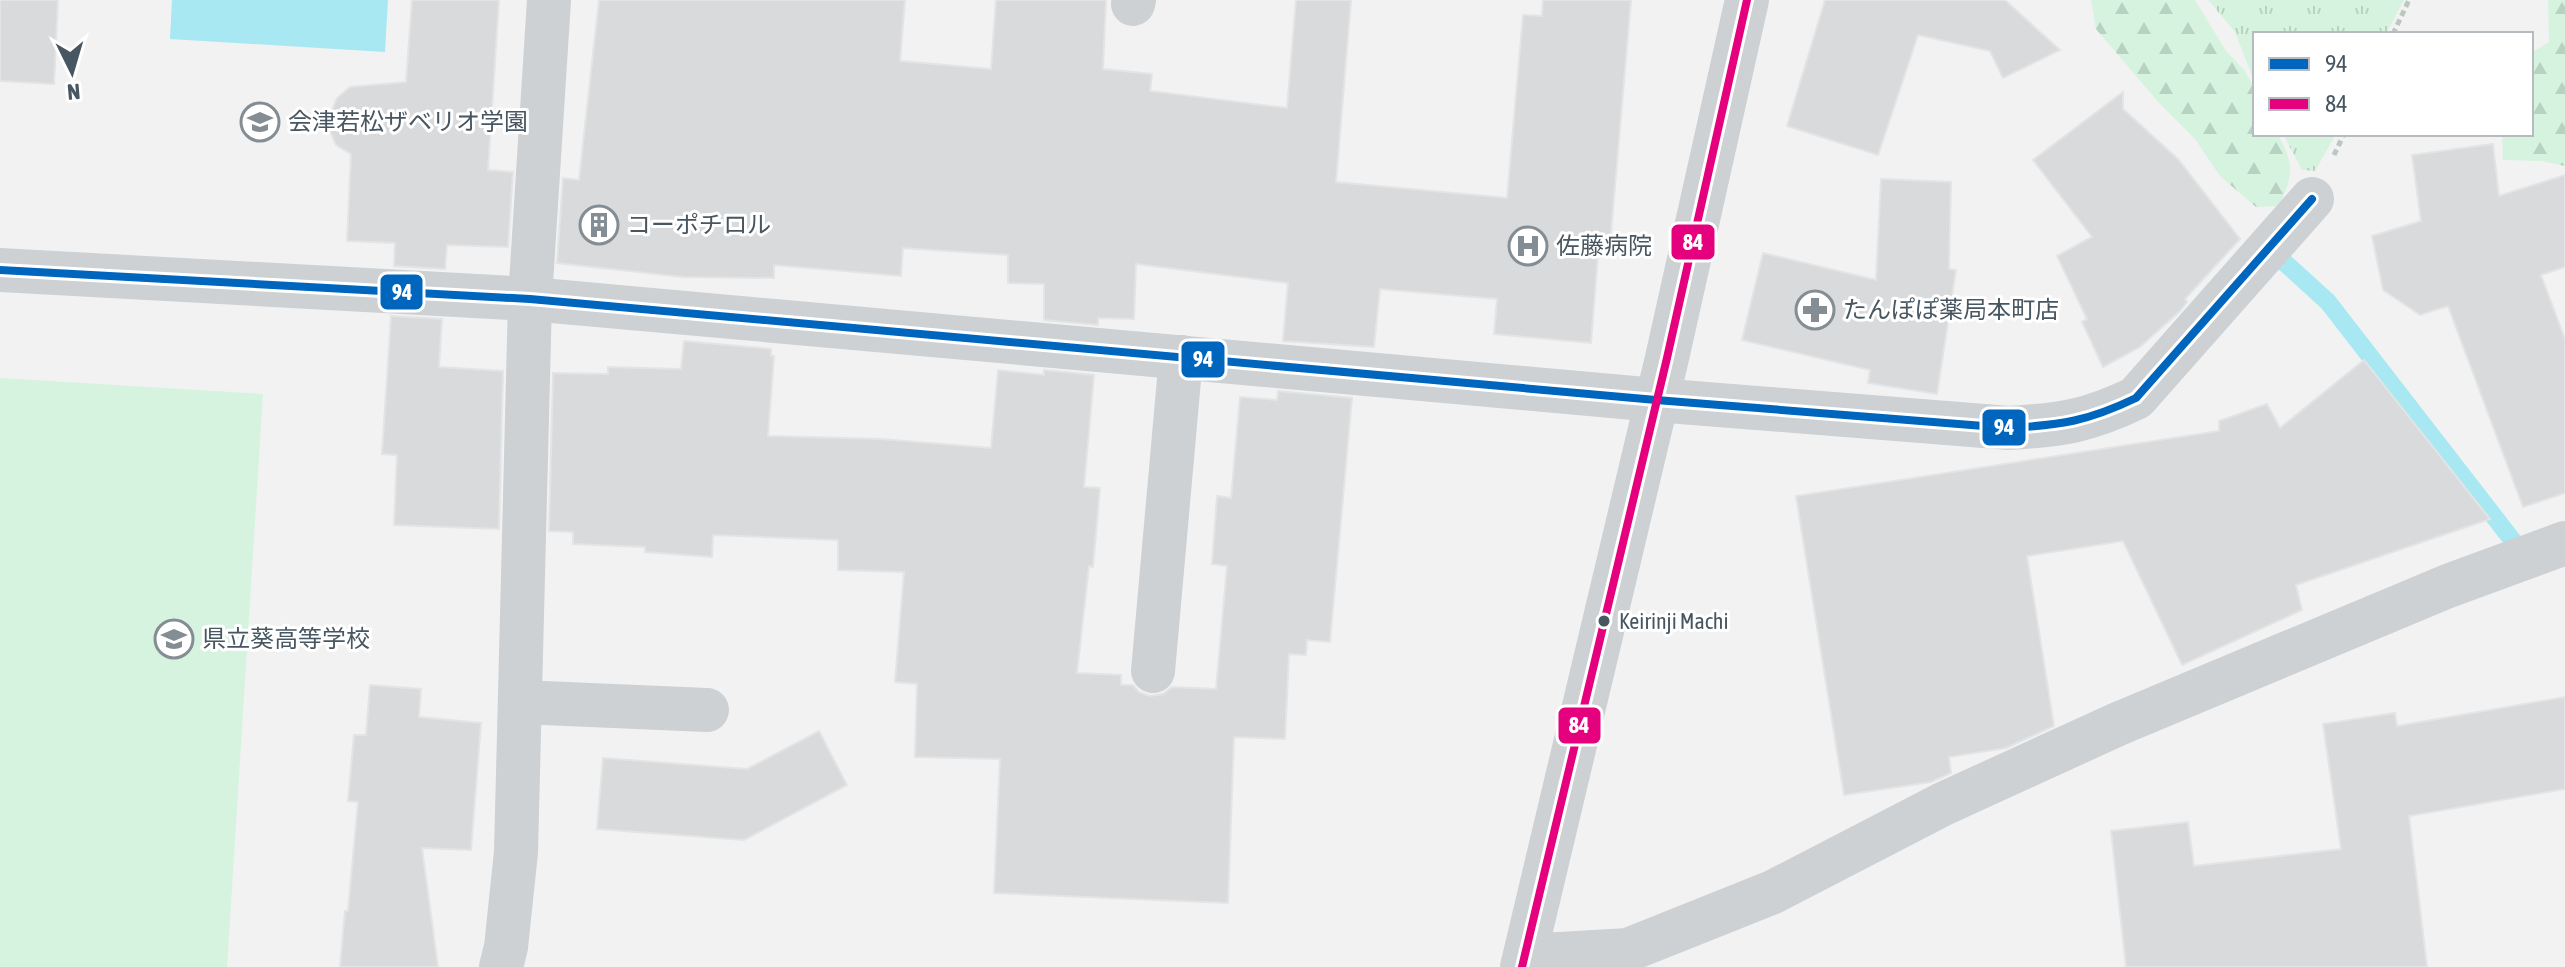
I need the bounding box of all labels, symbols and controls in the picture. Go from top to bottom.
north arrow [32,32,112,112]
legend [2253,32,2533,136]
text: 94 [2325,50,2348,77]
text: N [66,78,81,105]
text: 84 [2325,90,2348,117]
school or university icon: 会津若松ザベリオ学園 [239,101,281,143]
place label: 会津若松ザベリオ学園 [288,108,528,135]
building icon: コーポチロル [578,204,620,246]
place label: コーポチロル [627,211,771,238]
line badge: 84 [1670,223,1716,261]
hospital icon: 佐藤病院 [1507,225,1549,267]
text: 84 [1683,229,1703,255]
place label: 佐藤病院 [1556,232,1652,259]
line badge: 94 [379,273,424,311]
text: 94 [392,279,412,305]
pharmacy icon: たんぽぽ薬局本町店 [1794,289,1836,331]
place label: たんぽぽ薬局本町店 [1843,296,2059,323]
line badge: 94 [1180,340,1226,379]
text: 94 [1193,346,1213,372]
line badge: 94 [1981,408,2027,447]
text: 94 [1994,414,2014,440]
place label: Keirinji Machi [1619,608,1729,634]
marker: Keirinji Machi [1596,613,1612,629]
school or university icon: 県立葵高等学校 [153,618,195,660]
place label: 県立葵高等学校 [202,625,370,652]
line badge: 84 [1557,706,1602,745]
text: 84 [1569,712,1589,738]

